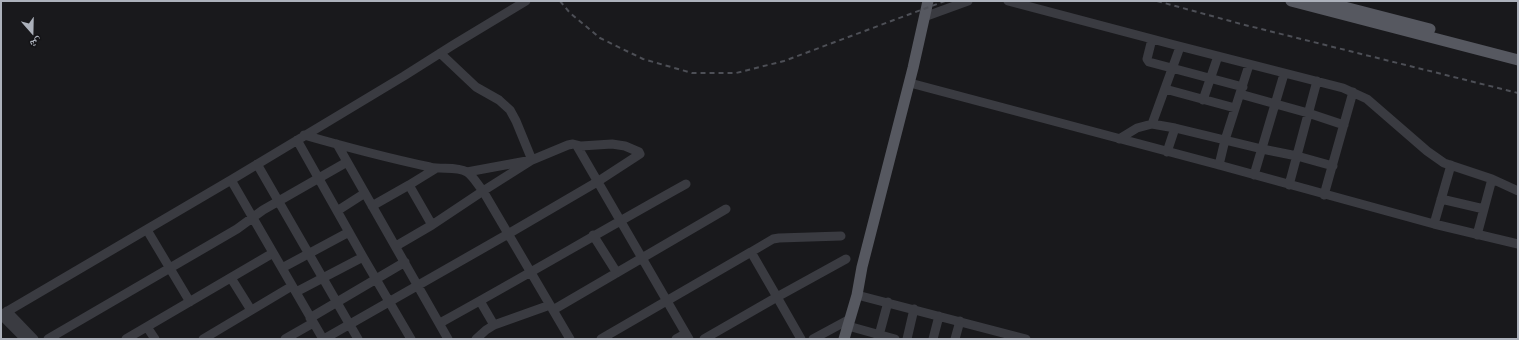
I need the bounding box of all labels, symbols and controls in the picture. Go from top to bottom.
north arrow [12,12,52,52]
text: ش [29,36,44,52]

